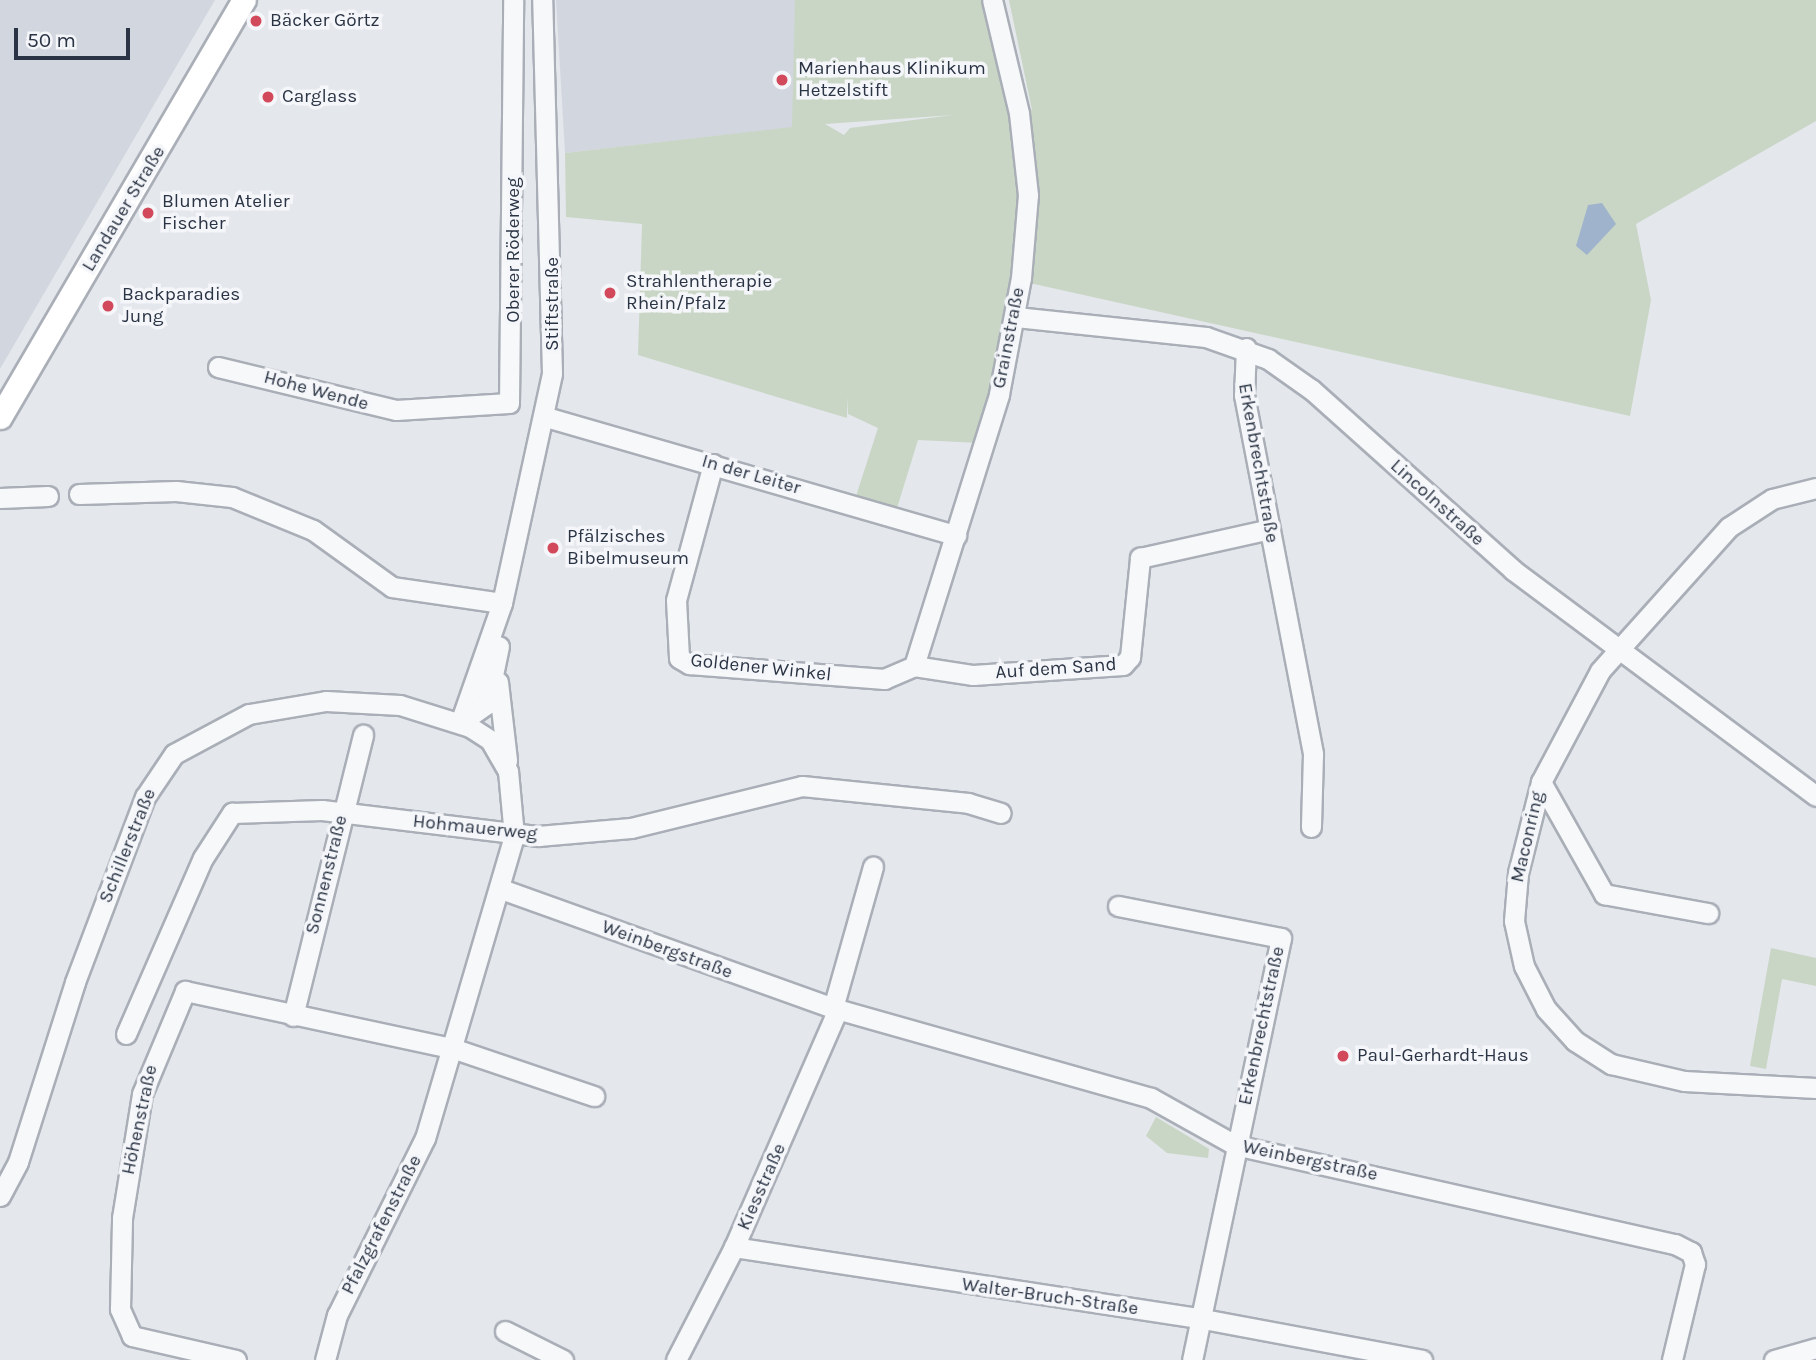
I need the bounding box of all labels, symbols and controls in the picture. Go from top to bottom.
place label: Bäcker Görtz [270,10,380,32]
marker: Bäcker Görtz [248,13,264,29]
scale bar [18,14,133,58]
text: 50 m [27,28,76,52]
place label: Marienhaus Klinikum Hetzelstift [798,58,986,102]
marker: Marienhaus Klinikum Hetzelstift [772,70,792,90]
place label: Carglass [282,86,357,108]
marker: Carglass [260,89,276,105]
street label: Landauer Straße [78,142,170,276]
street label: Oberer Röderweg [503,177,525,323]
place label: Blumen Atelier Fischer [162,191,290,235]
marker: Blumen Atelier Fischer [140,205,156,221]
street label: Stiftstraße [542,257,564,351]
place label: Strahlentherapie Rhein/Pfalz [626,271,772,315]
marker: Strahlentherapie Rhein/Pfalz [600,283,620,303]
place label: Backparadies Jung [122,284,240,328]
street label: Grainstraße [988,285,1030,391]
marker: Backparadies Jung [100,298,116,314]
street label: Hohe Wende [261,366,371,416]
street label: Erkenbrechtstraße [1233,381,1283,545]
street label: In der Leiter [699,450,803,500]
street label: Lincolnstraße [1385,455,1489,551]
place label: Pfälzisches Bibelmuseum [567,526,689,570]
marker: Pfälzisches Bibelmuseum [545,540,561,556]
street label: Goldener Winkel [689,649,833,687]
street label: Auf dem Sand [995,653,1117,685]
street label: Schillerstraße [95,785,161,907]
street label: Maconring [1506,789,1550,885]
street label: Hohmauerweg [412,810,538,846]
street label: Sonnenstraße [301,813,353,937]
street label: Weinbergstraße [599,916,735,984]
street label: Erkenbrechtstraße [1234,945,1290,1107]
place label: Paul-Gerhardt-Haus [1357,1045,1529,1067]
marker: Paul-Gerhardt-Haus [1335,1048,1351,1064]
street label: Höhenstraße [117,1063,163,1177]
street label: Weinbergstraße [1240,1136,1380,1186]
street label: Kiesstraße [733,1140,791,1234]
street label: Pfalzgrafenstraße [337,1151,427,1299]
street label: Walter-Bruch-Straße [960,1273,1140,1321]

